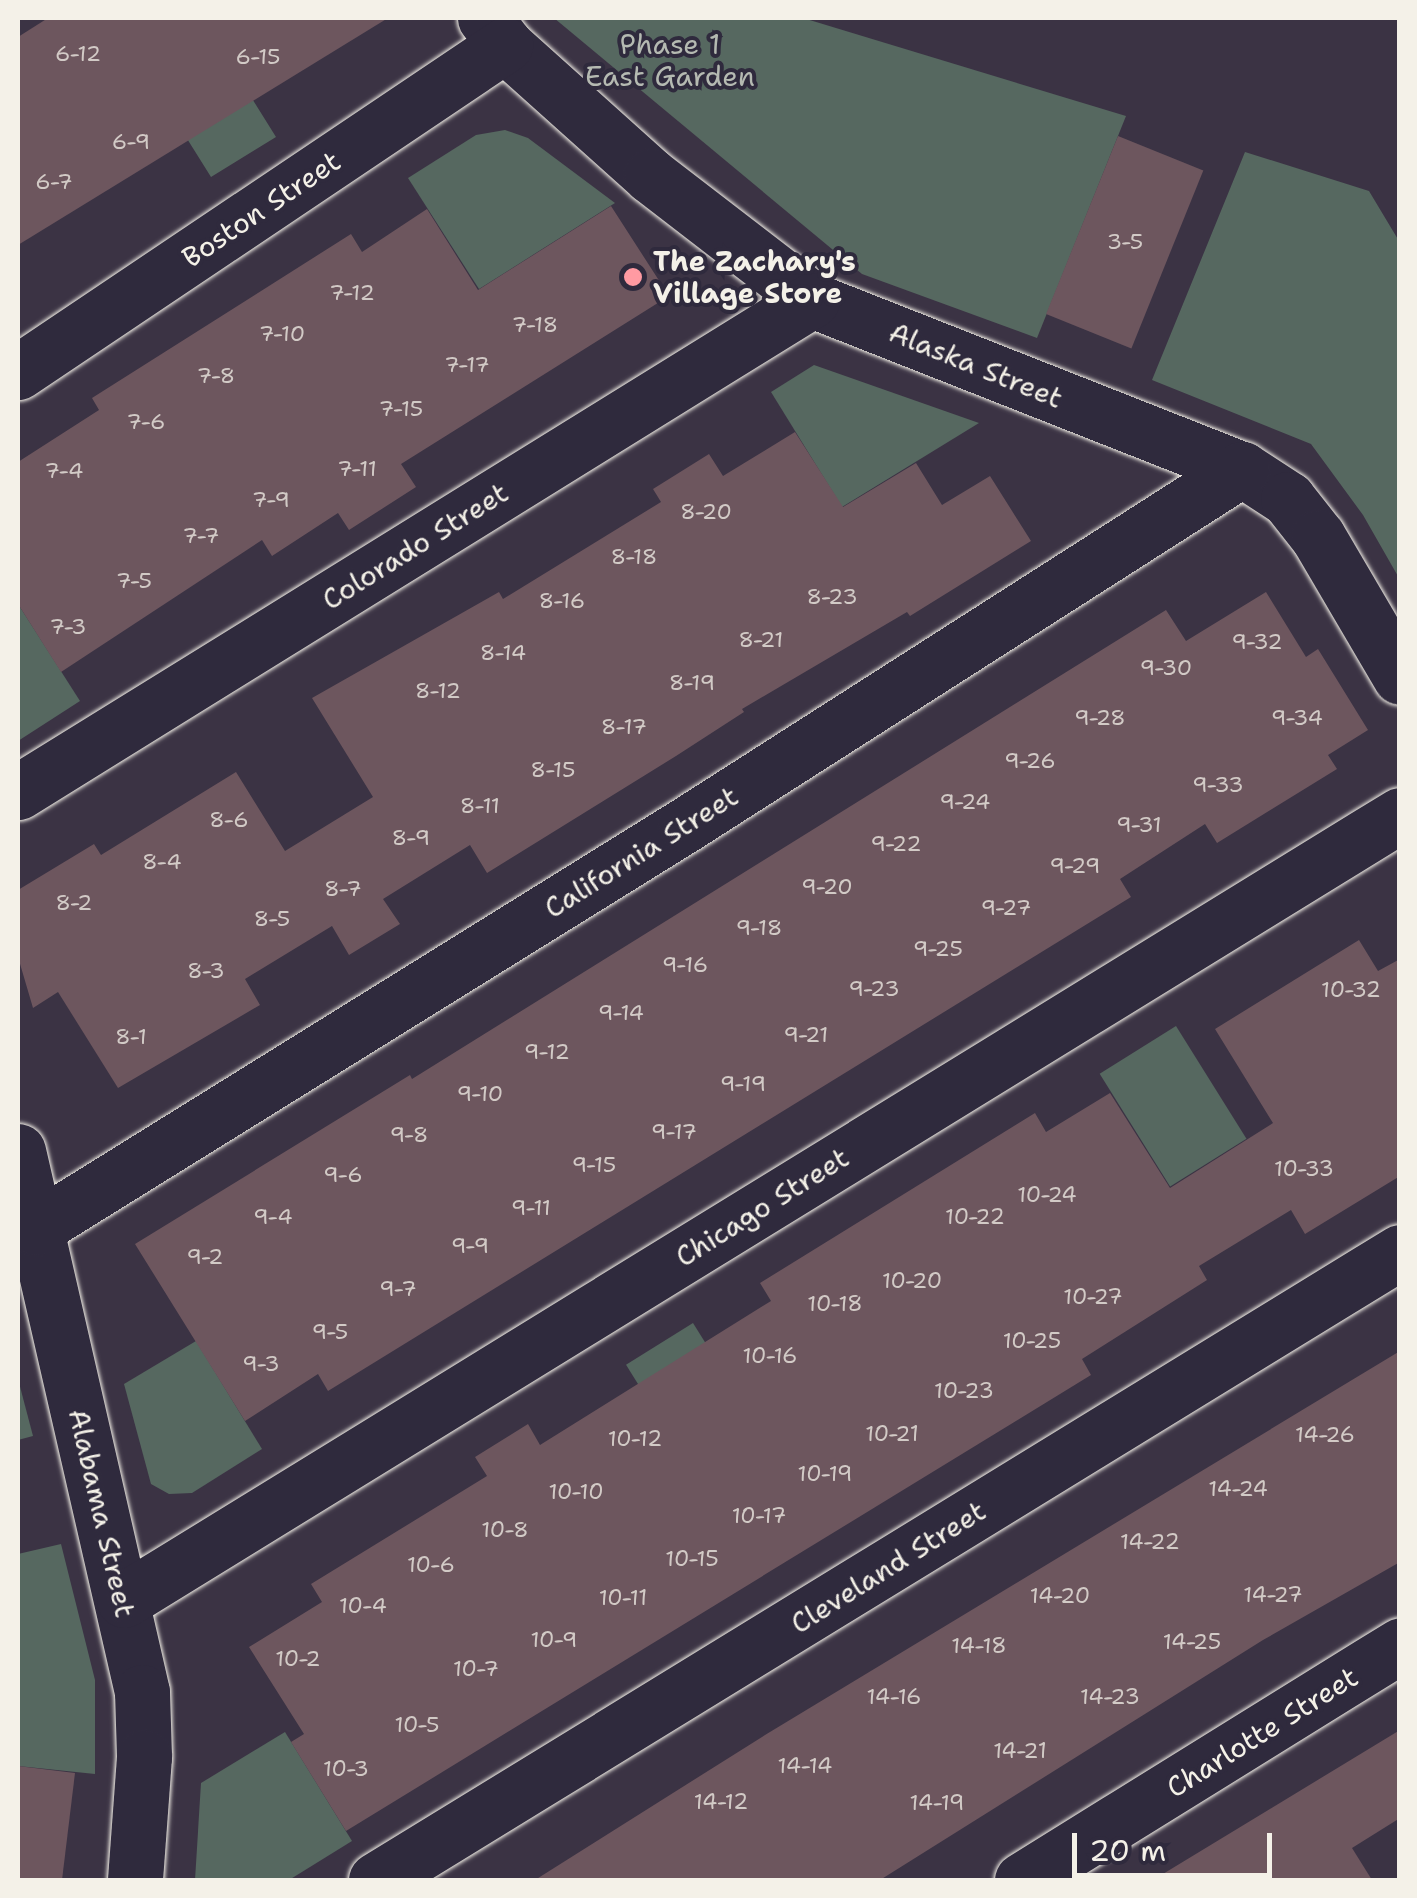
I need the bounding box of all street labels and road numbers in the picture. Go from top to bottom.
street label: Boston Street [176,144,346,274]
street label: Alaska Street [884,315,1068,415]
street label: Colorado Street [316,475,514,617]
street label: California Street [538,779,744,925]
street label: Chicago Street [669,1140,855,1274]
street label: Alabama Street [62,1405,142,1621]
street label: Cleveland Street [784,1494,992,1640]
street label: Charlotte Street [1160,1660,1364,1804]

